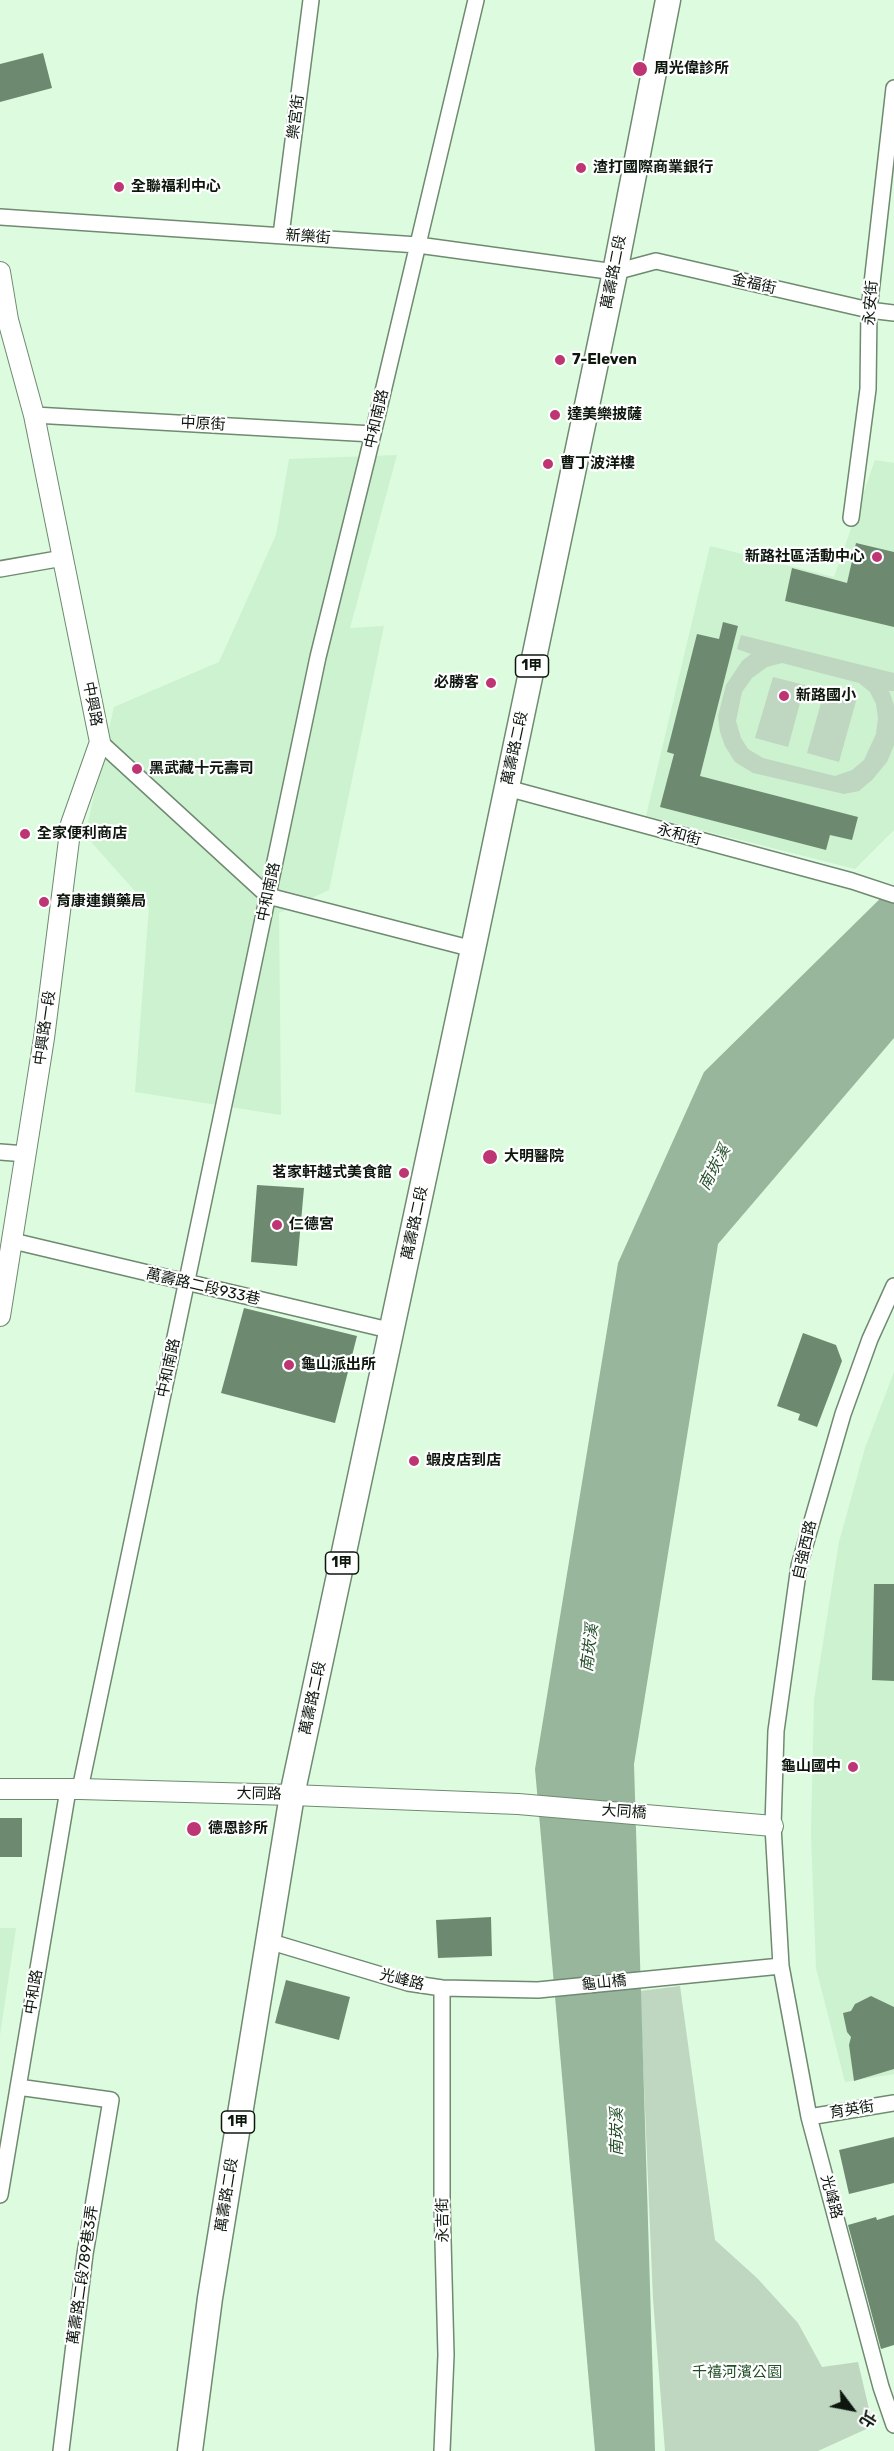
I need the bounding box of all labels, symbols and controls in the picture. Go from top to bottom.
marker: 周光偉診所 [631,60,649,78]
place label: 周光偉診所 [654,60,729,78]
street label: 樂宮街 [284,94,308,140]
place label: 渣打國際商業銀行 [593,159,713,177]
marker: 渣打國際商業銀行 [574,161,588,175]
place label: 全聯福利中心 [131,178,221,196]
marker: 全聯福利中心 [112,180,126,194]
street label: 新樂街 [285,226,331,248]
street label: 萬壽路二段 [598,233,630,311]
street label: 金福街 [730,270,778,298]
street label: 永安街 [860,280,882,326]
place label: 7-Eleven [572,351,637,369]
marker: 7-Eleven [553,353,567,367]
street label: 中和南路 [361,388,393,450]
place label: 達美樂披薩 [567,406,642,424]
marker: 達美樂披薩 [548,408,562,422]
street label: 中原街 [180,414,226,434]
place label: 曹丁波洋樓 [560,455,635,473]
marker: 曹丁波洋樓 [541,457,555,471]
place label: 新路社區活動中心 [745,548,865,566]
marker: 新路社區活動中心 [870,550,884,564]
road number: 1甲 [516,655,548,677]
place label: 必勝客 [434,674,479,692]
marker: 必勝客 [484,676,498,690]
street label: 中興路 [79,680,105,728]
place label: 新路國小 [796,687,856,705]
marker: 新路國小 [777,689,791,703]
street label: 萬壽路二段 [498,709,532,787]
place label: 黑武藏十元壽司 [149,760,254,778]
marker: 黑武藏十元壽司 [130,762,144,776]
street label: 永和街 [655,820,703,850]
place label: 全家便利商店 [37,825,127,843]
marker: 全家便利商店 [18,827,32,841]
street label: 中和南路 [254,861,284,923]
place label: 育康連鎖藥局 [56,893,146,911]
marker: 育康連鎖藥局 [37,895,51,909]
street label: 中興路一段 [31,990,59,1066]
water label: 南崁溪 [695,1142,735,1194]
marker: 大明醫院 [481,1148,499,1166]
place label: 大明醫院 [504,1148,564,1166]
place label: 茗家軒越式美食館 [272,1164,392,1182]
marker: 茗家軒越式美食館 [397,1166,411,1180]
street label: 萬壽路二段 [398,1184,432,1262]
place label: 仁德宮 [289,1216,334,1234]
marker: 仁德宮 [270,1218,284,1232]
street label: 萬壽路二段933巷 [144,1265,262,1309]
street label: 中和南路 [154,1337,184,1399]
place label: 龜山派出所 [301,1356,376,1374]
marker: 龜山派出所 [282,1358,296,1372]
place label: 蝦皮店到店 [426,1452,501,1470]
marker: 蝦皮店到店 [407,1454,421,1468]
street label: 自強西路 [789,1519,821,1581]
road number: 1甲 [326,1552,358,1574]
water label: 南崁溪 [578,1623,602,1673]
street label: 萬壽路二段 [296,1659,330,1737]
place label: 龜山國中 [781,1758,841,1776]
marker: 龜山國中 [846,1760,860,1774]
street label: 大同路 [236,1785,282,1803]
street label: 大同橋 [601,1801,647,1823]
marker: 德恩診所 [185,1820,203,1838]
place label: 德恩診所 [208,1820,268,1838]
street label: 光峰路 [378,1966,426,1994]
street label: 中和路 [22,1968,46,2016]
street label: 龜山橋 [581,1972,627,1994]
street label: 育英街 [828,2098,876,2122]
water label: 南崁溪 [607,2108,627,2156]
road number: 1甲 [222,2111,254,2133]
street label: 萬壽路二段 [212,2157,242,2233]
street label: 光峰路 [816,2173,846,2221]
street label: 永吉街 [434,2197,452,2243]
street label: 萬壽路二段789巷3弄 [64,2204,102,2346]
park label: 千禧河濱公園 [692,2364,782,2382]
north arrow [822,2379,882,2439]
text: 北 [855,2407,880,2431]

